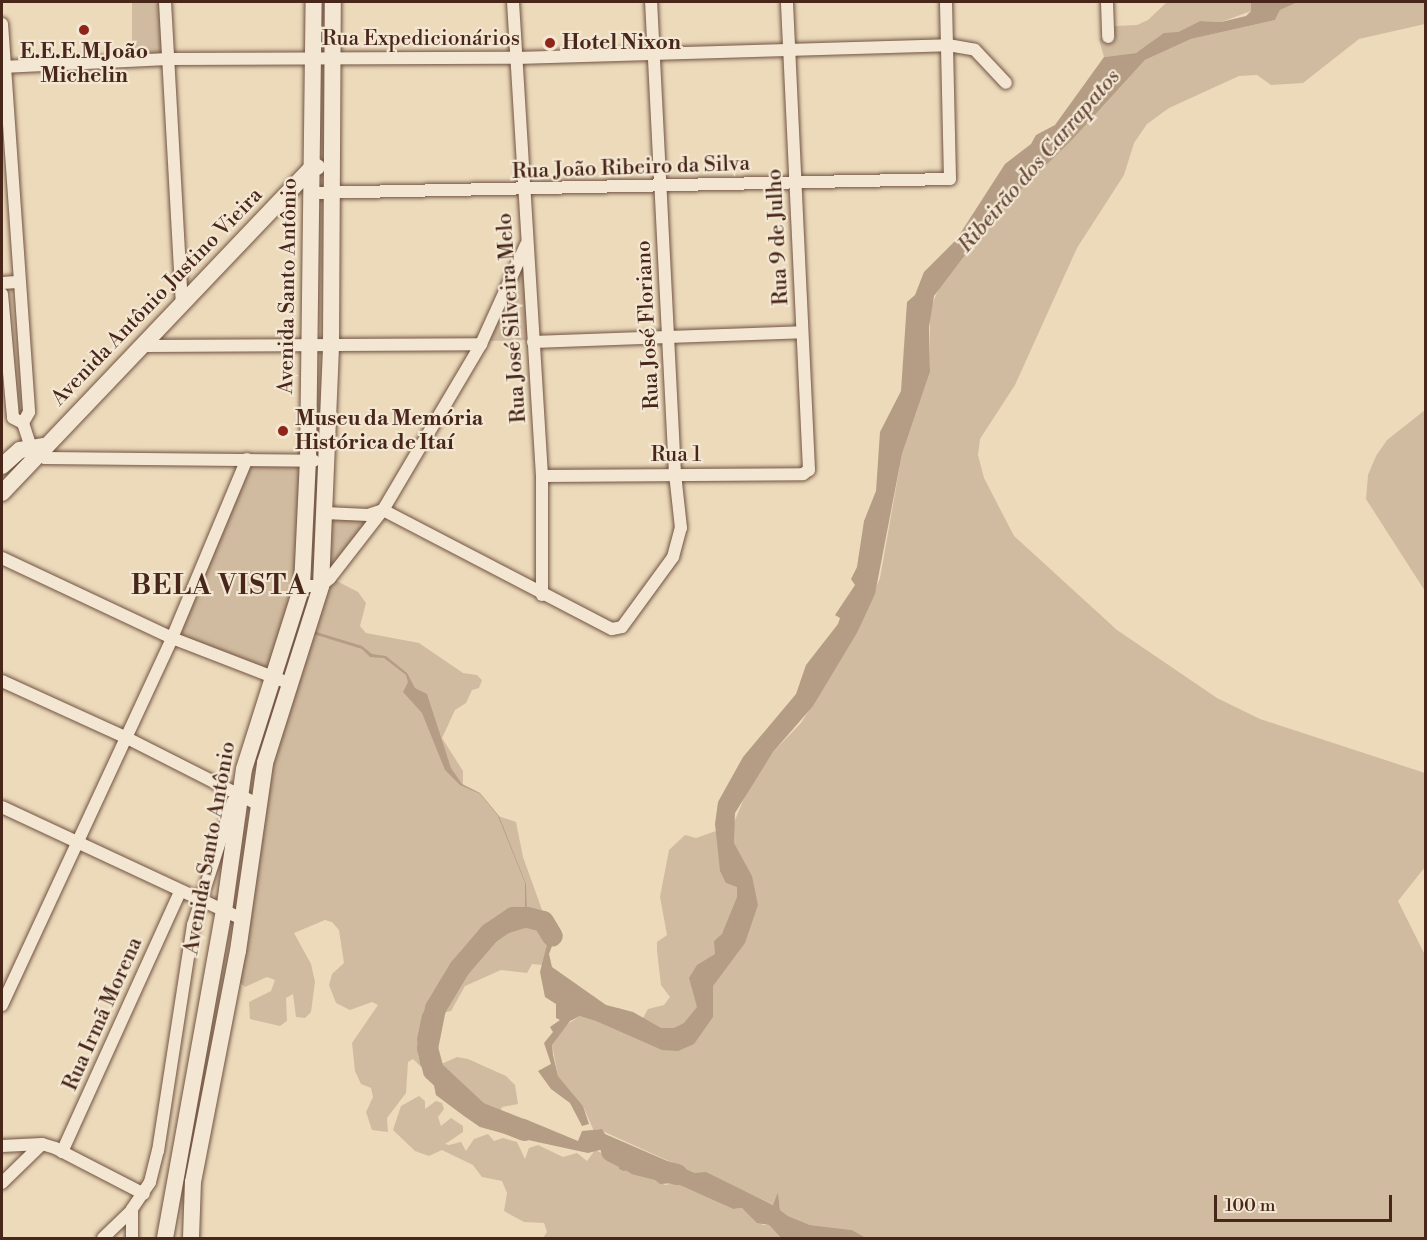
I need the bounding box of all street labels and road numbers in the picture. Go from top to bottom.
street label: Rua Expedicionários [322,26,520,52]
street label: Rua João Ribeiro da Silva [512,151,750,185]
street label: Rua 9 de Julho [762,168,794,306]
street label: Avenida Santo Antônio [274,178,302,394]
street label: Avenida Antônio Justino Vieira [46,183,268,411]
street label: Rua José Silveira Melo [492,212,532,424]
street label: Rua José Floriano [631,240,665,410]
street label: Rua 1 [651,442,701,468]
street label: Avenida Santo Antônio [179,739,241,957]
street label: Rua Irmã Morena [58,933,148,1095]

